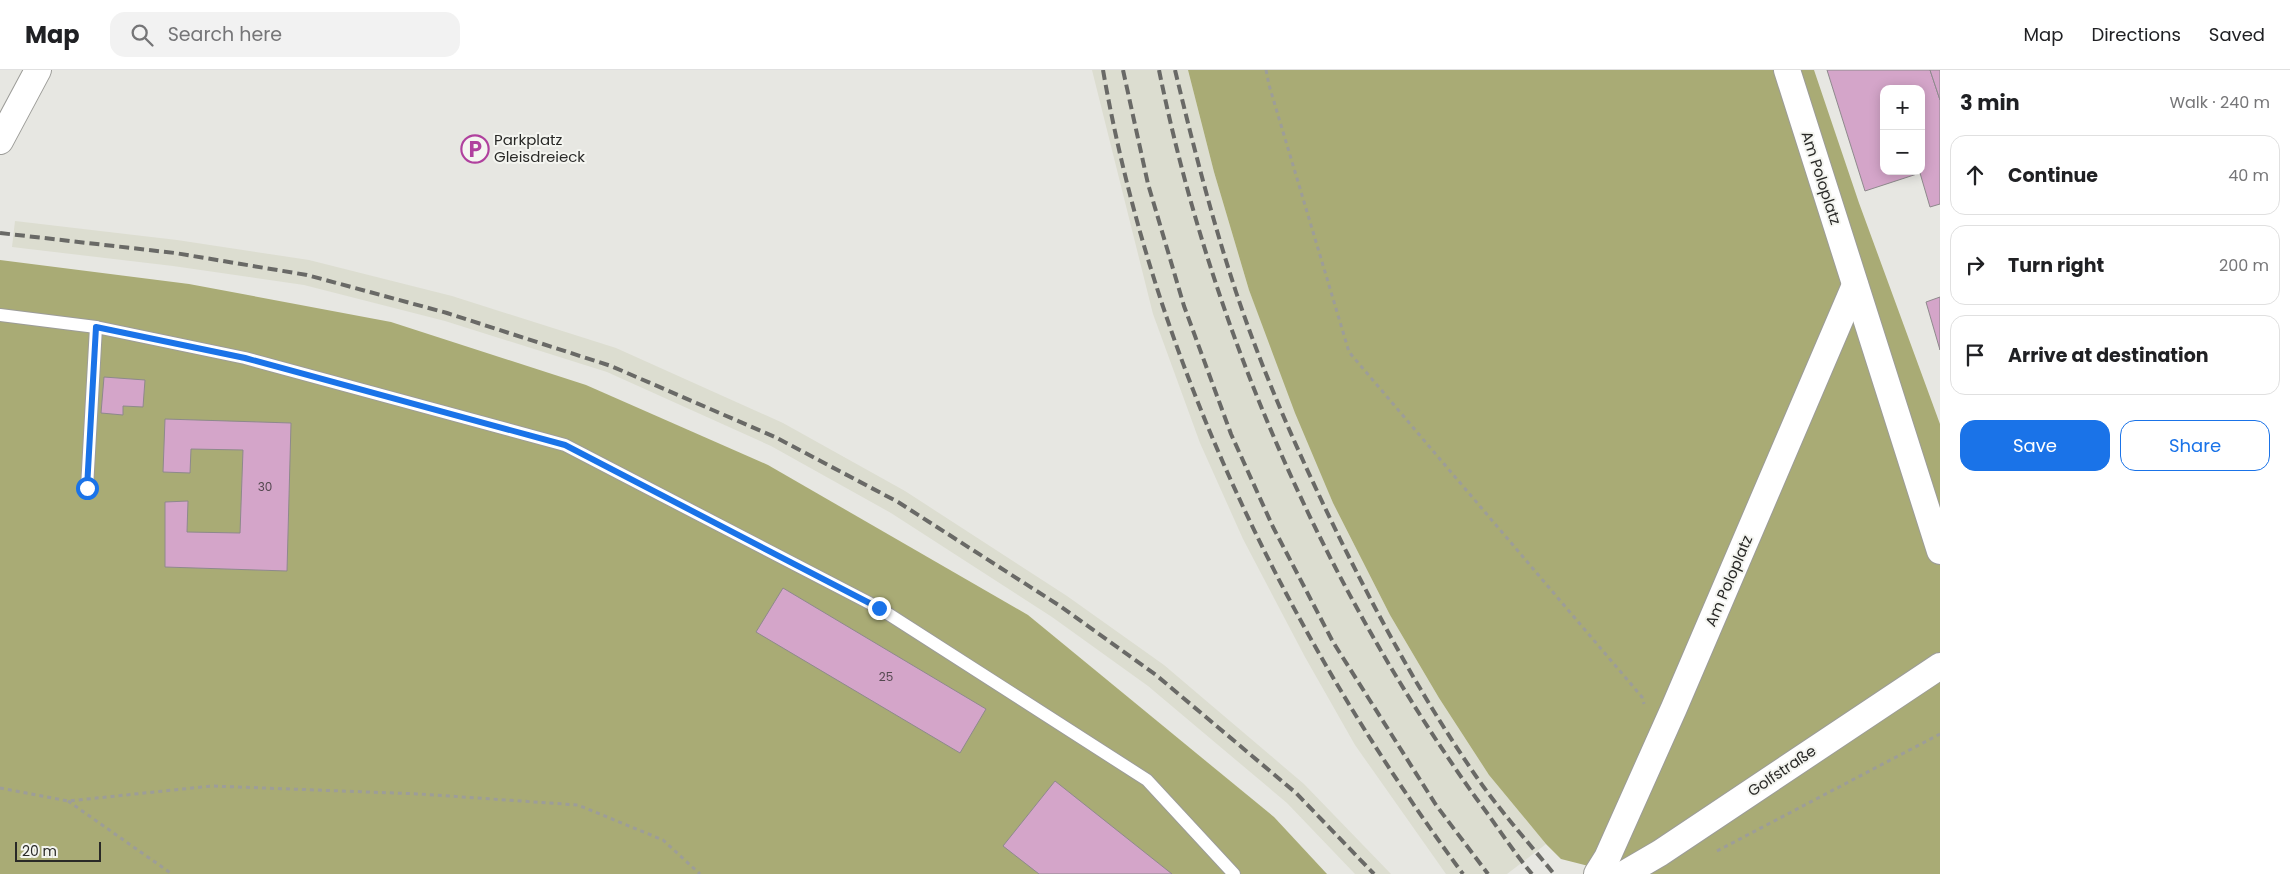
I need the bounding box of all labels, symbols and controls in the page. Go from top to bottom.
search box [110,12,460,57]
text: Map [25,18,80,51]
icon: search [128,21,156,49]
text: Search here [168,21,282,48]
text: Map [2024,22,2063,47]
text: Directions [2091,22,2181,47]
text: Saved [2209,22,2265,47]
map controls [1880,85,1925,175]
button: + [1880,85,1925,130]
text: 3 min [1960,88,2020,117]
text: Walk · 240 m [2169,91,2270,114]
street label: Am Poloplatz [1796,128,1847,228]
place label: Parkplatz Gleisdreieck [494,129,585,167]
button: − [1880,130,1925,175]
parking icon: Parkplatz Gleisdreieck [460,134,490,164]
icon: ahead [1961,161,1989,189]
text: Continue [2008,162,2098,189]
text: 40 m [2228,164,2269,187]
icon: right [1961,251,1989,279]
text: Turn right [2008,252,2104,279]
text: 200 m [2219,254,2269,277]
icon: arrive [1961,341,1989,369]
text: Arrive at destination [2008,342,2209,369]
button: Save [1960,420,2110,471]
button: Share [2120,420,2270,471]
route start [76,477,99,500]
house number: 30 [258,478,272,495]
street label: Am Poloplatz [1700,532,1757,630]
route end [868,597,891,620]
house number: 25 [879,668,893,685]
street label: Golfstraße [1743,740,1820,801]
scale bar [15,839,101,862]
text: 20 m [22,841,57,861]

